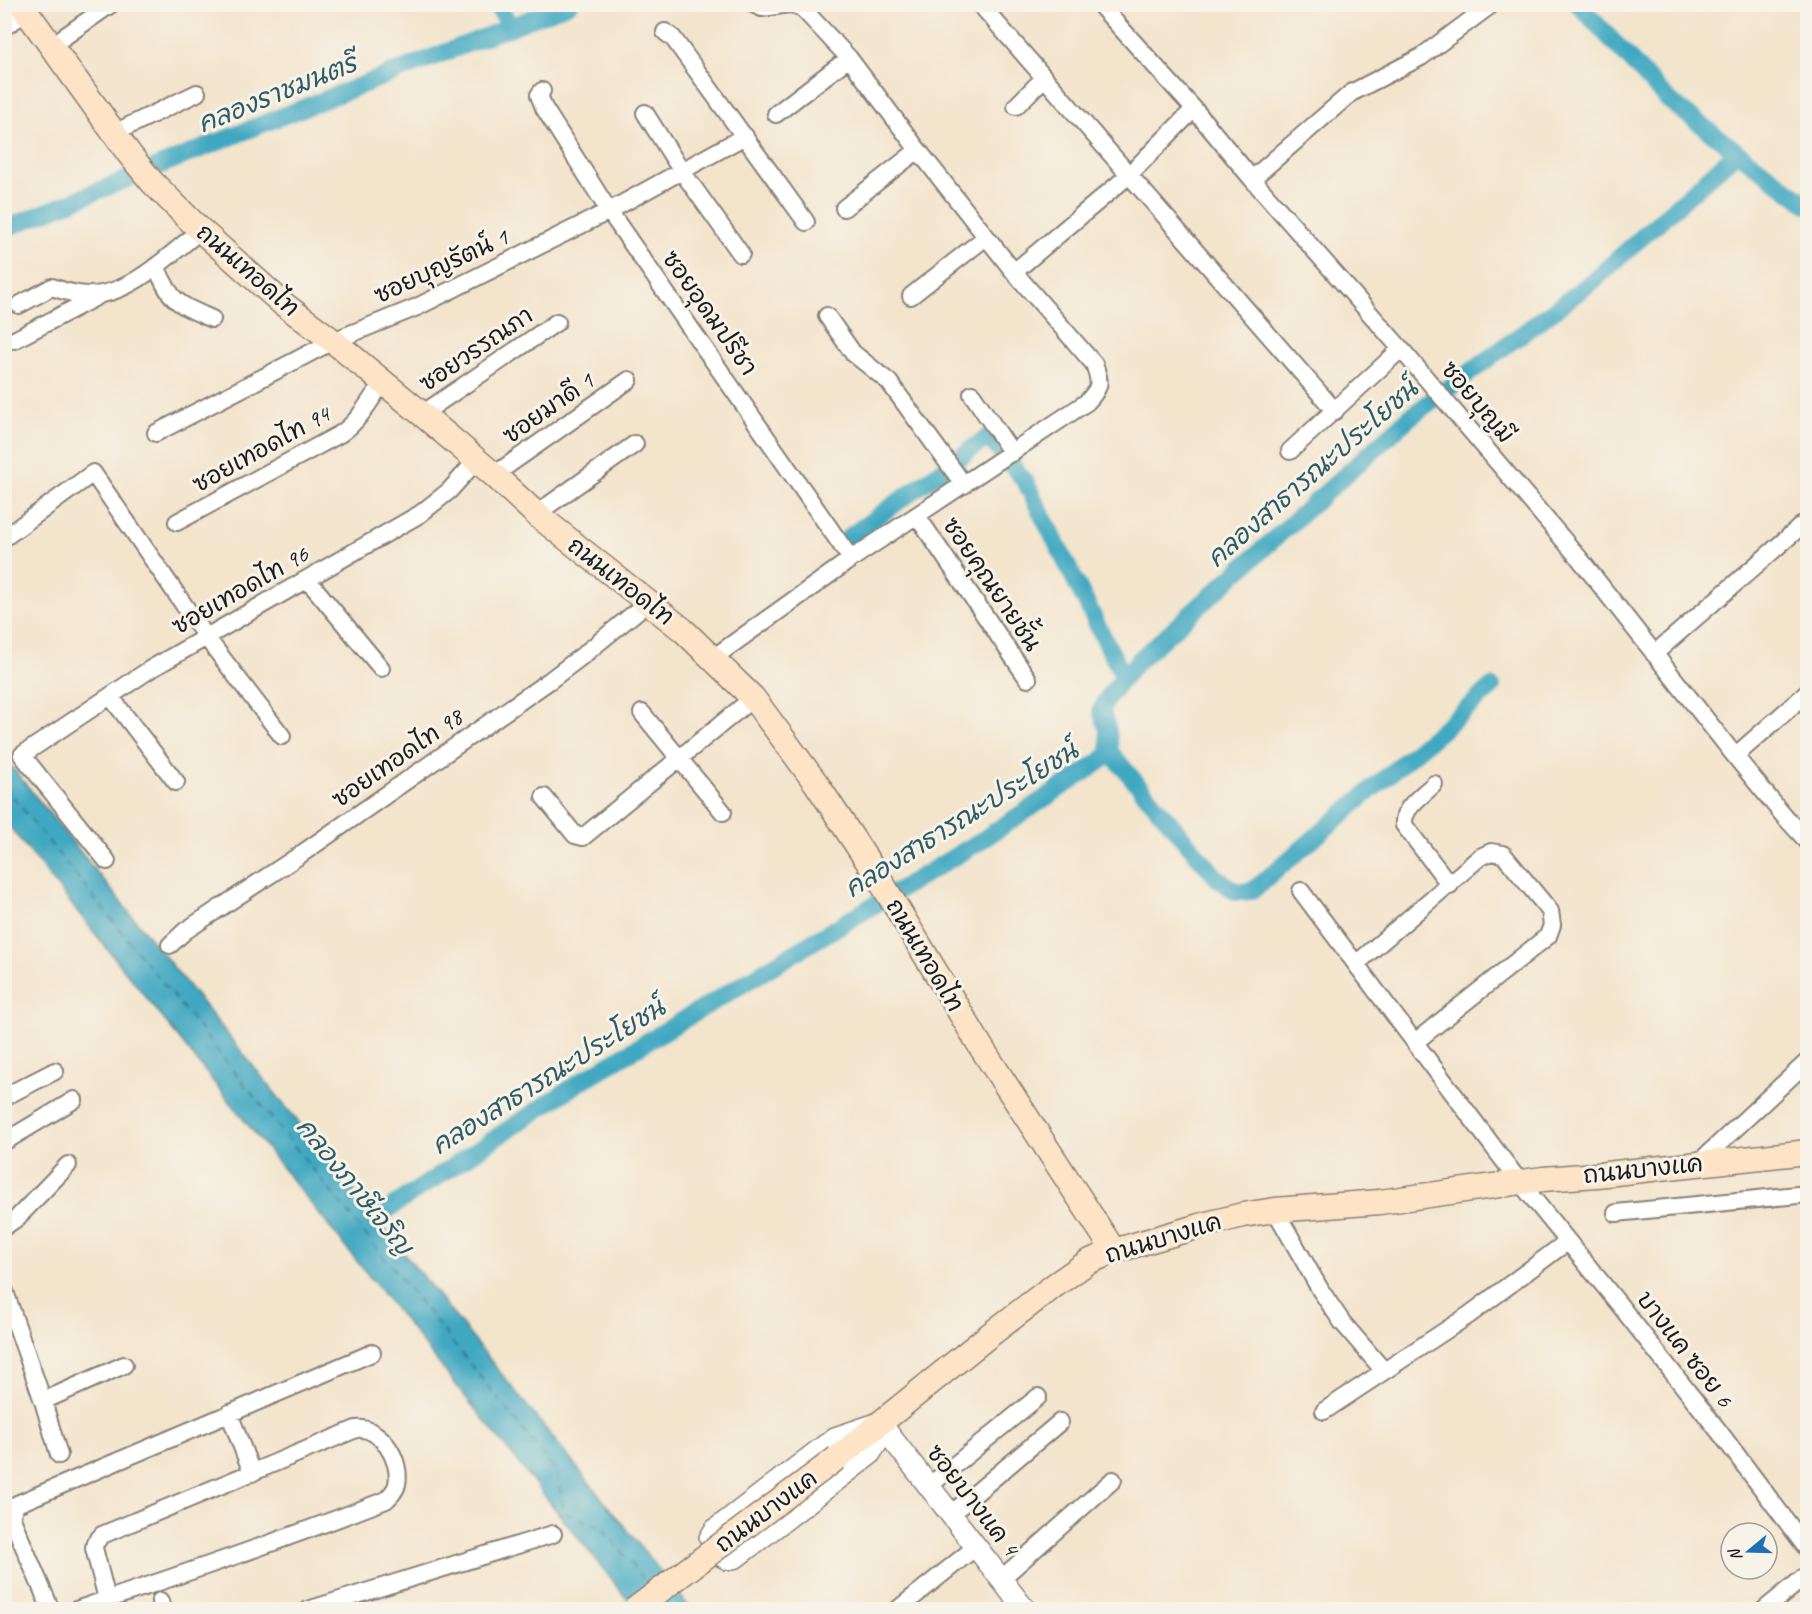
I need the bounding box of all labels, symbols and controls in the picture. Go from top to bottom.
water label: คลองราชมนตรี [193,44,367,140]
street label: ถนนเทอดไท [190,216,306,323]
street label: ซอยบุญรัตน์ 1 [369,220,515,313]
street label: ซอยอุดมปรีชา [653,245,764,383]
street label: ซอยวรรณภา [413,300,539,398]
street label: ซอยบุญมี [1433,355,1521,451]
street label: ซอยมาดี 1 [497,365,600,450]
water label: คลองสาธารณะประโยชน์ [1199,369,1428,574]
street label: ซอยเทอดไท 94 [187,397,337,499]
street label: ซอยคุณยายชั้น [934,507,1054,658]
street label: ถนนเทอดไท [562,529,681,632]
street label: ซอยเทอดไท 96 [166,537,315,641]
street label: ซอยเทอดไท 98 [325,700,470,814]
water label: คลองสาธารณะประโยชน์ [838,731,1088,905]
street label: ถนนเทอดไท [879,892,971,1017]
water label: คลองสาธารณะประโยชน์ [425,988,675,1162]
water label: คลองภาษีเจริญ [289,1111,422,1264]
street label: ถนนบางแค [1582,1148,1704,1190]
street label: ถนนบางแค [1101,1206,1225,1270]
street label: บางแค ซอย 6 [1630,1285,1740,1414]
street label: ซอยบางแค 4 [920,1438,1027,1563]
street label: ถนนบางแค [709,1463,823,1559]
north arrow [1719,1521,1779,1581]
text: N [1724,1545,1747,1563]

